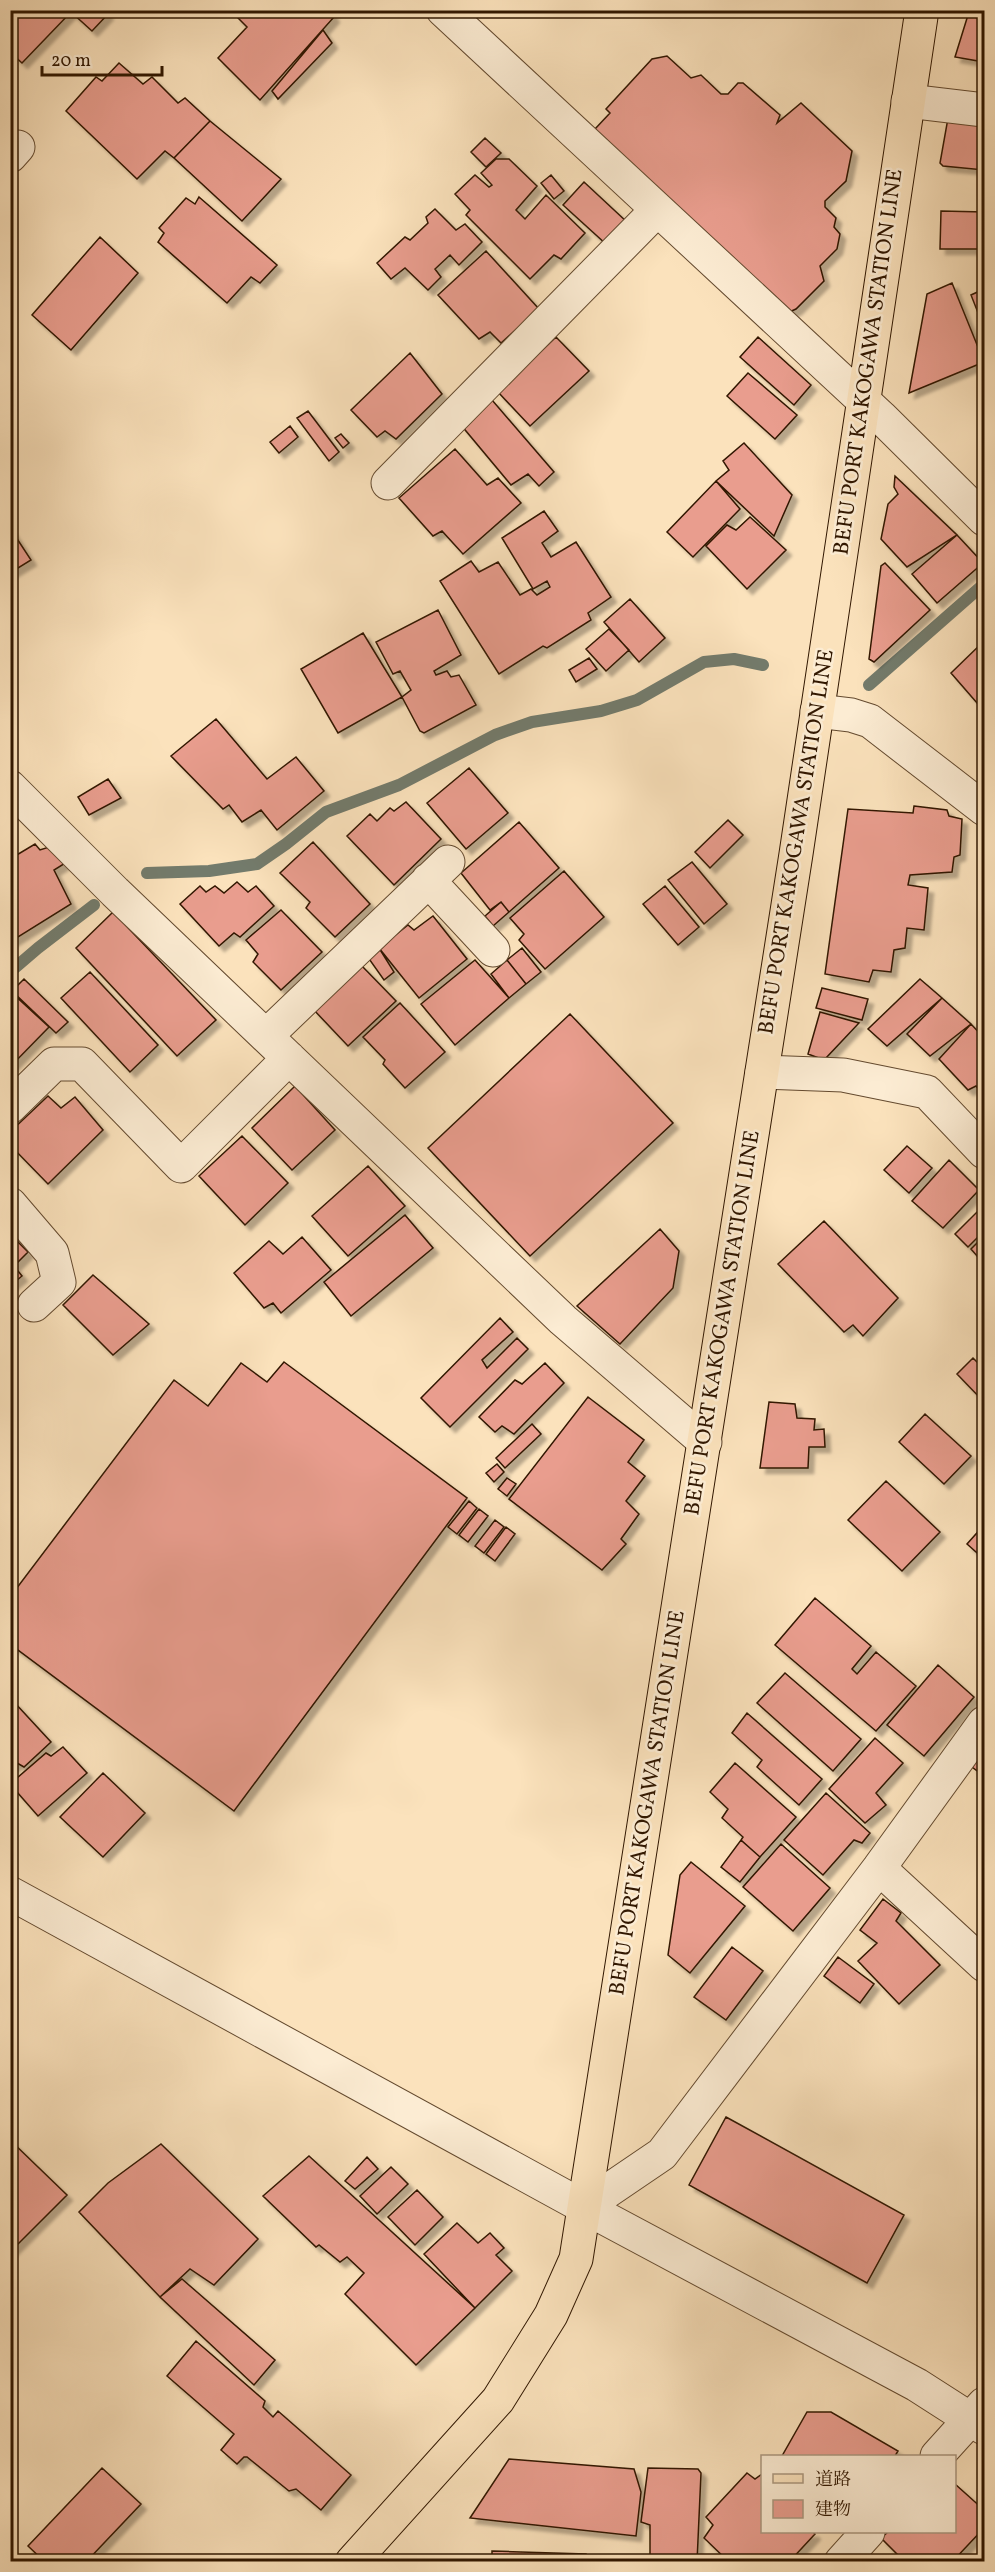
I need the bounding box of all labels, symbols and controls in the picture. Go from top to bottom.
scale bar [42,39,162,77]
text: 20 m [51,49,91,74]
street label: BEFU PORT KAKOGAWA STATION LINE [827,167,911,557]
street label: BEFU PORT KAKOGAWA STATION LINE [751,647,843,1037]
street label: BEFU PORT KAKOGAWA STATION LINE [677,1128,769,1518]
street label: BEFU PORT KAKOGAWA STATION LINE [602,1608,694,1998]
legend [761,2455,956,2533]
text: 道路 [815,2468,851,2493]
text: 建物 [815,2498,851,2523]

